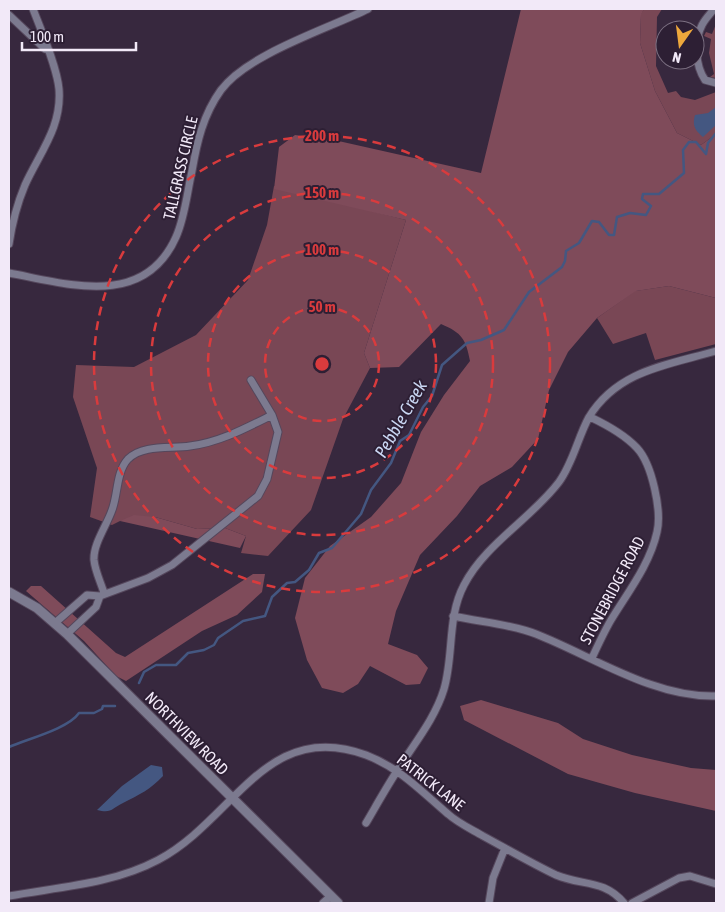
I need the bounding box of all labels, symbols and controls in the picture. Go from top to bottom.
scale bar [22,20,136,52]
north arrow [655,20,705,70]
text: 100 m [30,28,64,45]
text: N [671,49,683,66]
street label: TALLGRASS CIRCLE [159,114,201,221]
text: 200 m [305,127,339,144]
text: 150 m [305,184,339,201]
text: 100 m [305,241,339,258]
text: 50 m [309,298,336,315]
centre of rings [313,355,331,373]
water label: Pebble Creek [370,375,432,461]
street label: STONEBRIDGE ROAD [576,533,648,647]
street label: NORTHVIEW ROAD [142,688,232,778]
street label: PATRICK LANE [394,750,469,814]

